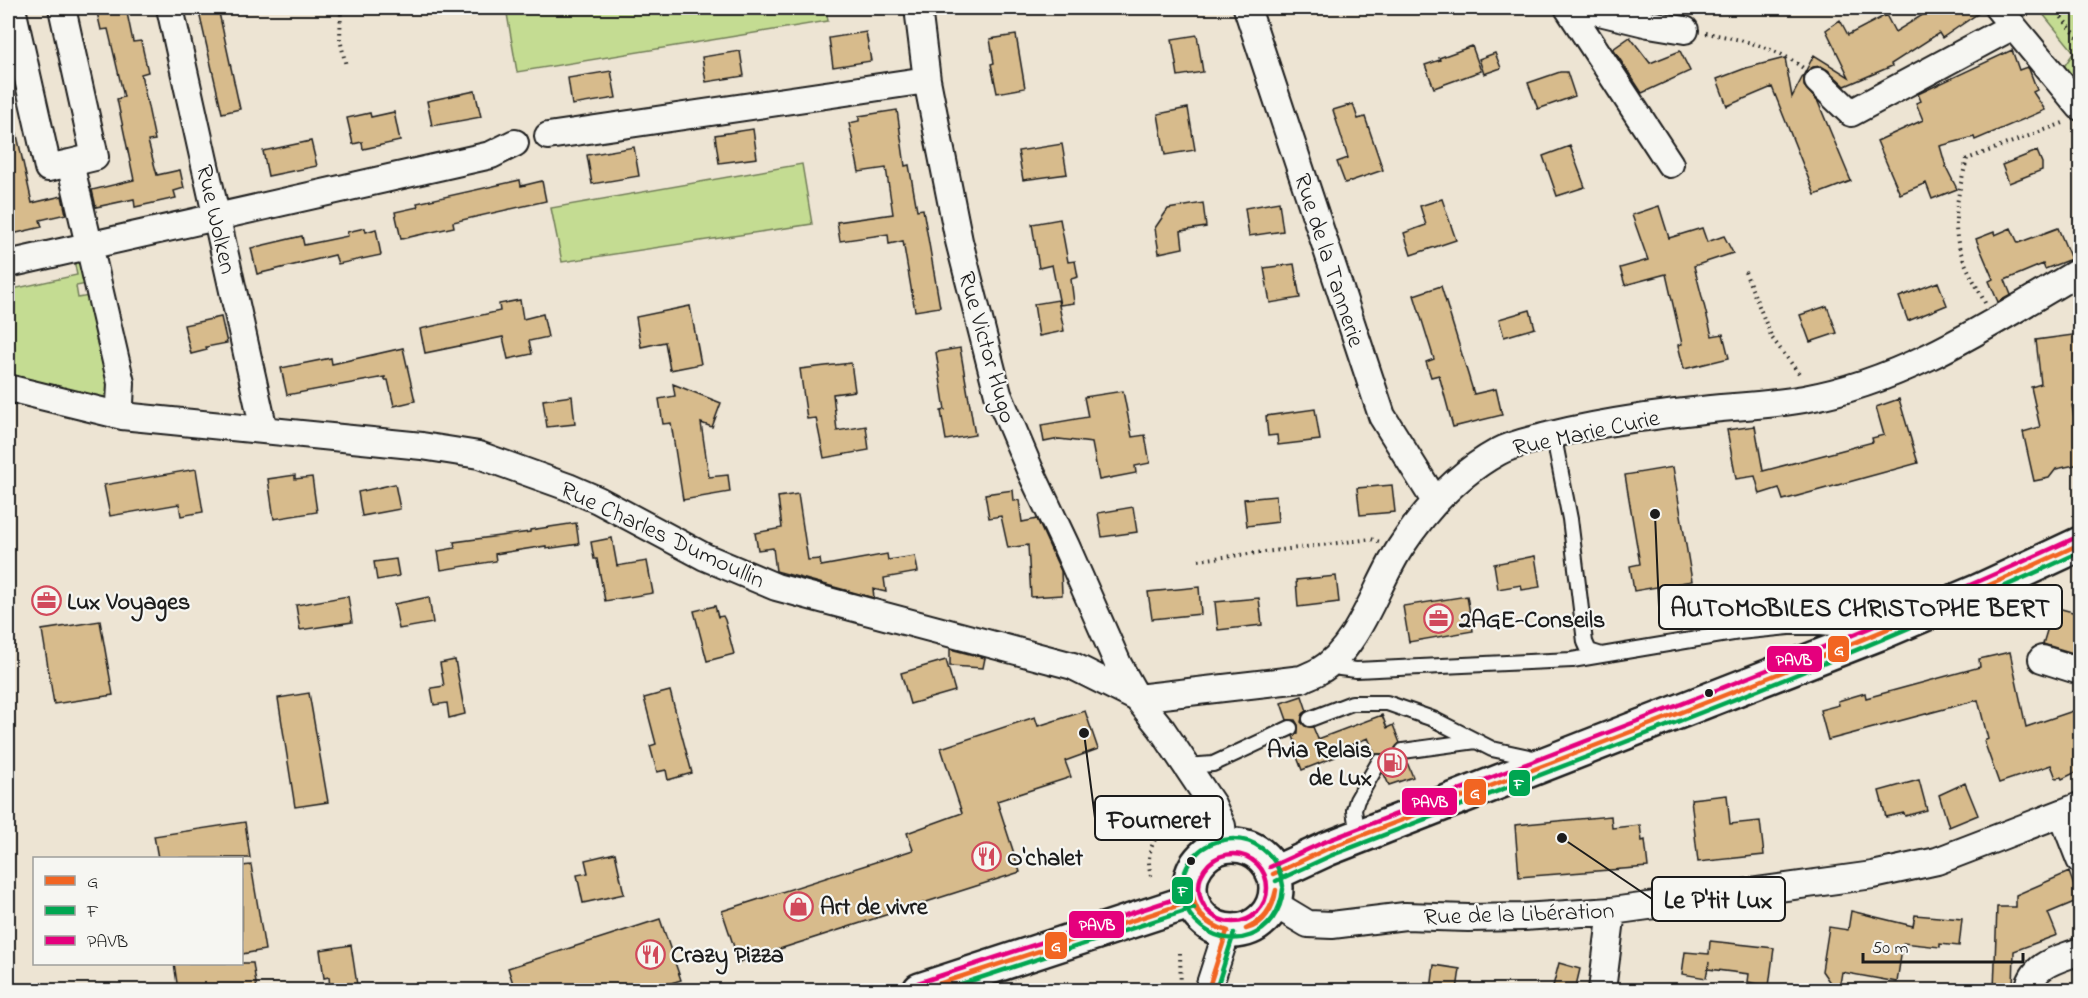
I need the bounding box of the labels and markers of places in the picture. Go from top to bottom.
office icon: Lux Voyages [30,585,62,617]
callout: AUTOMOBILES CHRISTOPHE BERT [1659,585,2062,629]
place label: Lux Voyages [67,586,190,622]
office icon: 2AGE-Conseils [1422,603,1454,635]
place label: 2AGE-Conseils [1458,604,1605,639]
unlabelled marker [1703,687,1715,699]
place label: Avia Relais de Lux [1267,734,1372,797]
fuel station icon: Avia Relais de Lux [1377,747,1409,779]
callout: Fourneret [1095,796,1223,840]
restaurant icon: O'chalet [970,841,1002,873]
place label: O'chalet [1007,842,1084,877]
unlabelled marker [1185,855,1197,867]
callout: Le P'tit Lux [1652,877,1785,921]
shop icon: Art de vivre [783,890,815,922]
place label: Art de vivre [820,891,929,926]
restaurant icon: Crazy Pizza [634,938,666,970]
place label: Crazy Pizza [671,939,784,975]

